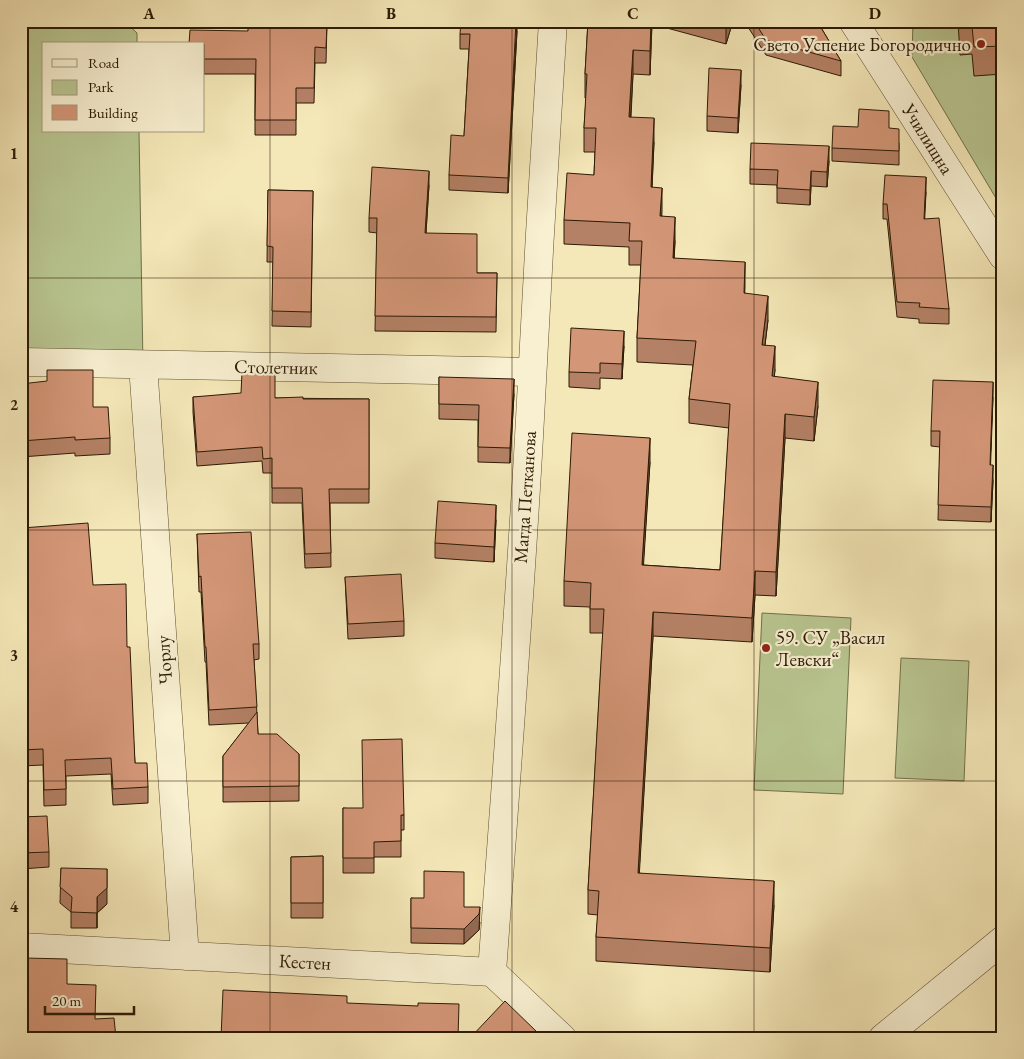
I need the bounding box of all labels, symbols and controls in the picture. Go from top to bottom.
text: A [142,3,155,24]
text: B [386,3,396,24]
text: C [627,3,639,24]
text: D [869,3,881,24]
place label: Свето Успение Богородично [753,32,971,57]
marker: Свето Успение Богородично [975,38,987,50]
legend [42,42,205,132]
text: Road [88,53,120,72]
text: Park [88,77,115,96]
street label: Училищна [896,98,960,180]
text: Building [88,103,138,122]
text: 1 [10,143,18,164]
street label: Столетник [234,354,318,380]
text: 2 [10,394,19,415]
street label: Магда Петканова [508,429,542,564]
place label: 59. СУ „Васил Левски“ [776,625,885,672]
street label: Чорлу [150,634,178,685]
marker: 59. СУ „Васил Левски“ [760,642,772,654]
text: 3 [10,645,18,666]
text: 4 [10,896,19,917]
street label: Кестен [278,948,332,976]
scale bar [45,984,134,1016]
text: 20 m [52,991,81,1010]

